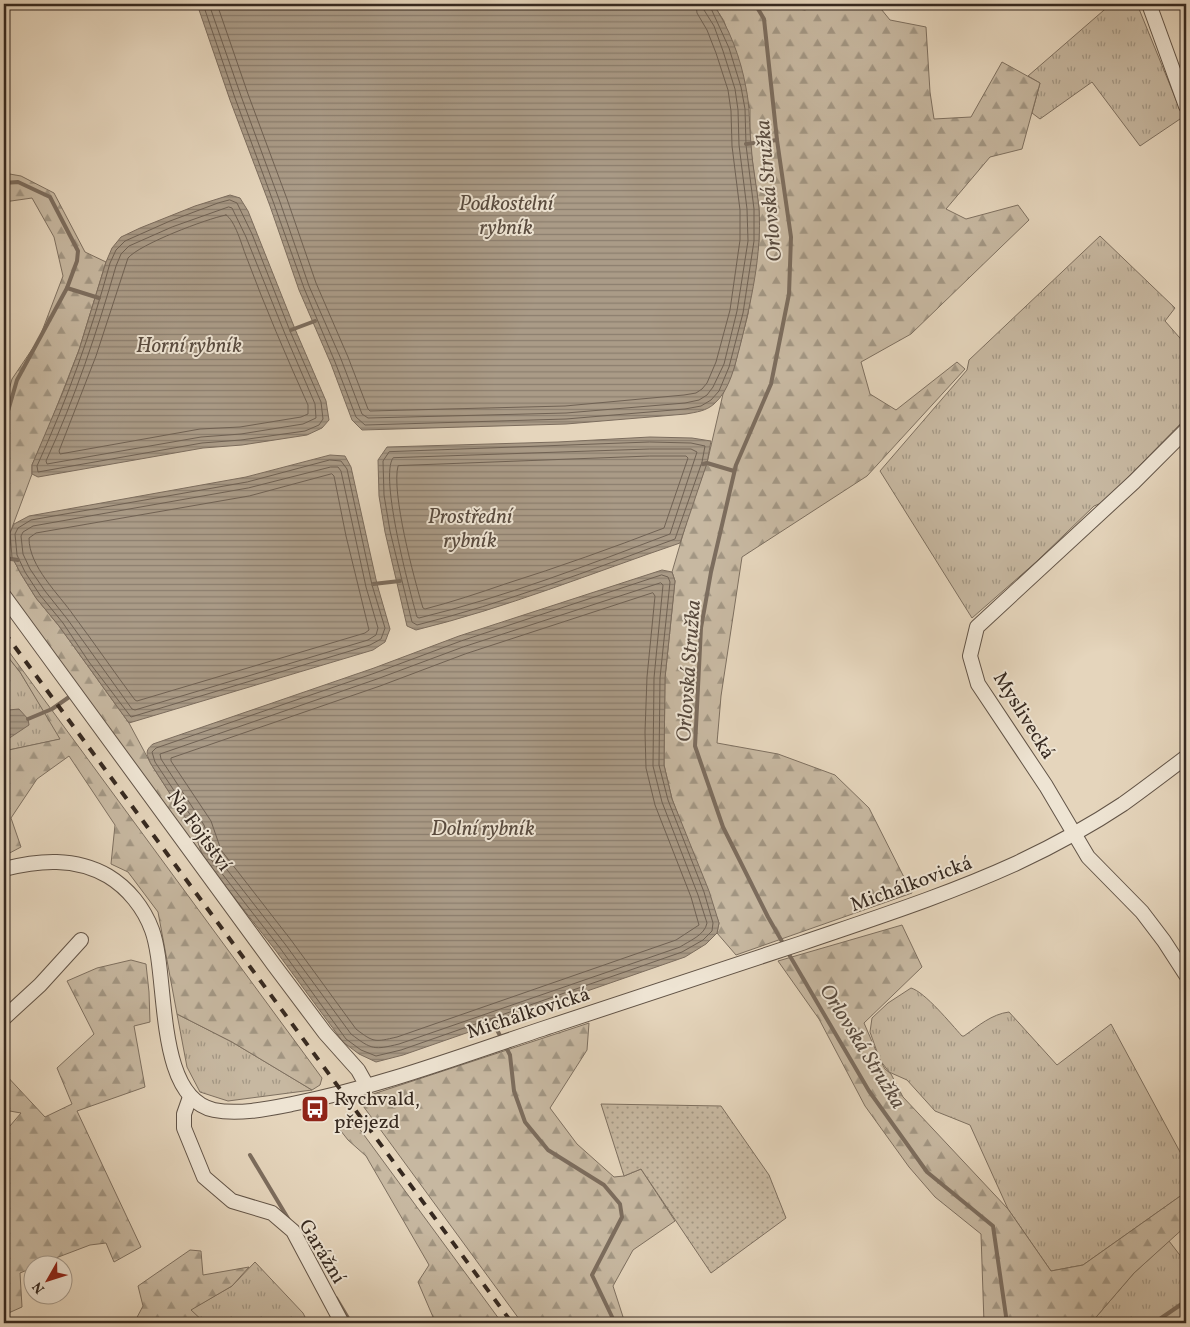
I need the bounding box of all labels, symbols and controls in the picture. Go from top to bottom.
water label: Orlovská Stružka [749,119,790,263]
water label: Podkostelní rybník [459,190,555,243]
water label: Horní rybník [136,332,242,361]
water label: Prostřední rybník [428,503,514,556]
water label: Orlovská Stružka [670,599,709,743]
street label: Myslivecká [985,667,1061,765]
street label: Na Fojtství [159,785,237,878]
water label: Dolní rybník [431,815,535,844]
street label: Michálkovická [847,850,977,920]
water label: Orlovská Stružka [812,979,912,1115]
street label: Michálkovická [463,981,594,1047]
place label: Rychvald, přejezd [334,1086,420,1137]
bus stop icon: Rychvald, přejezd [300,1094,330,1124]
street label: Garážní [291,1214,352,1290]
north arrow [22,1254,72,1304]
text: N [28,1277,50,1297]

